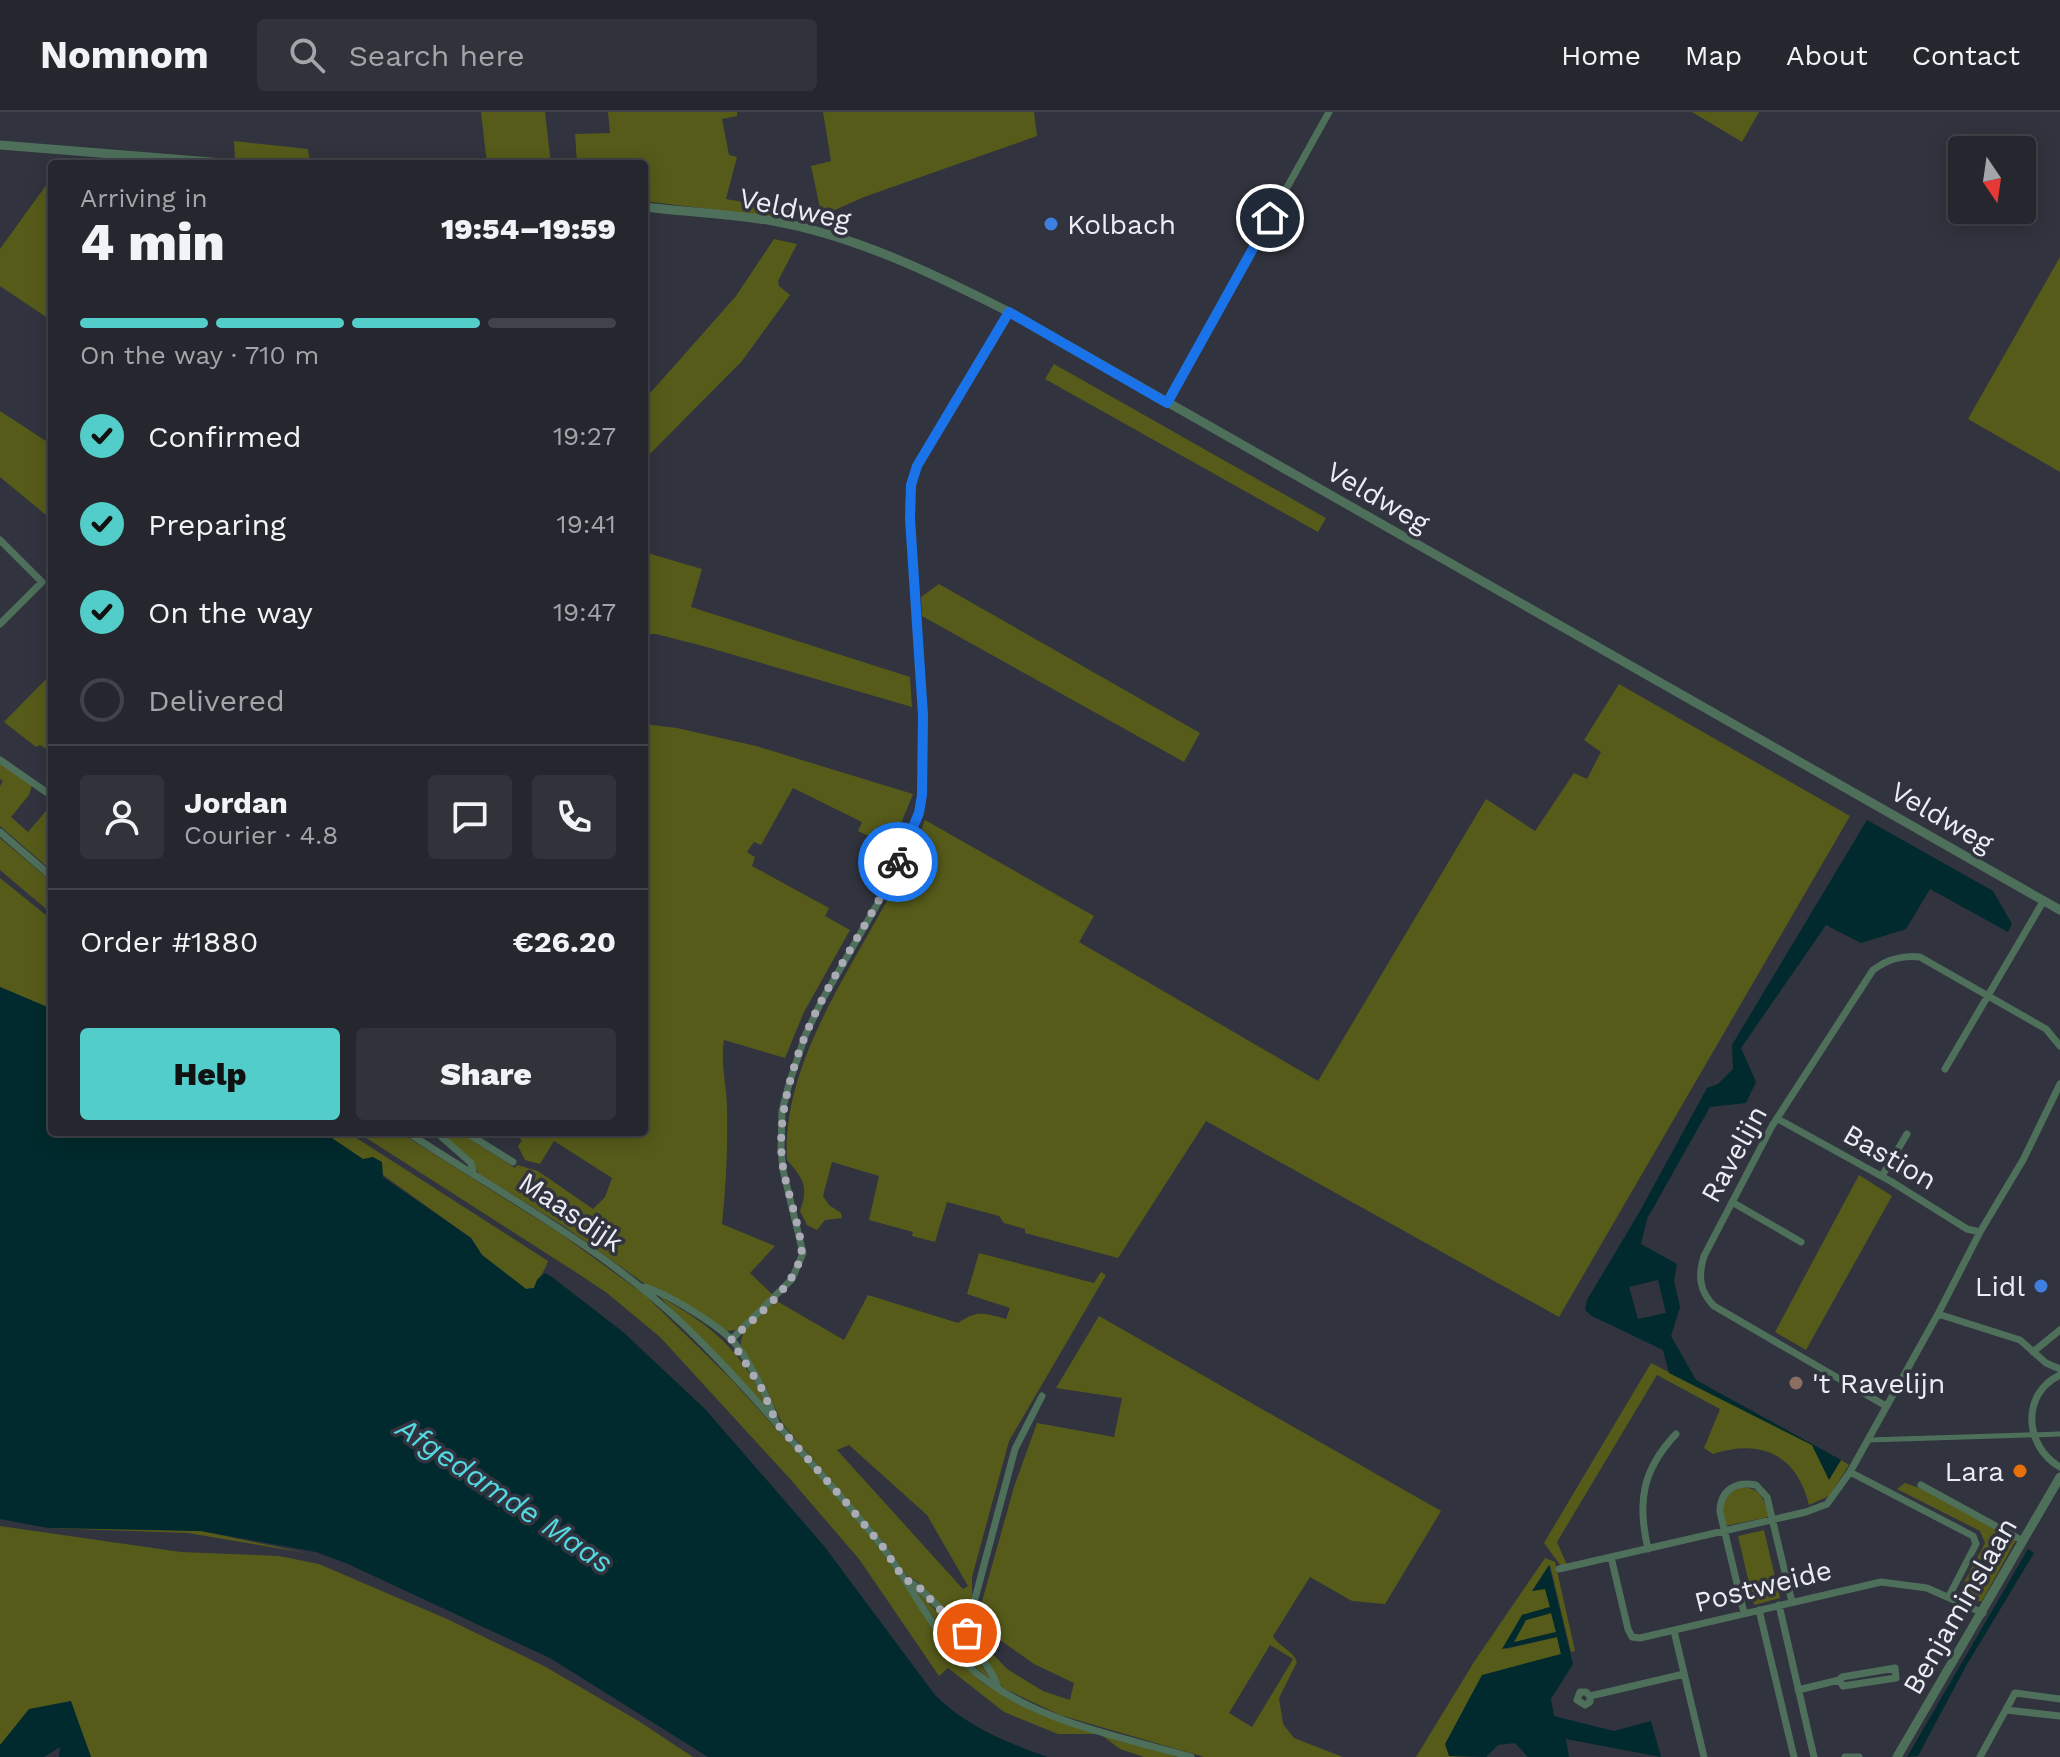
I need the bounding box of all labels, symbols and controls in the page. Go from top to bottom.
search box [257,19,817,91]
text: Nomnom [40,33,209,77]
icon: search [285,33,329,77]
text: Search here [349,38,524,73]
text: Home [1561,39,1641,72]
text: Map [1685,39,1742,72]
text: About [1786,39,1868,72]
text: Contact [1912,39,2020,72]
north arrow [1948,136,2036,224]
map controls [1948,136,2036,224]
street label: Veldweg [736,181,854,237]
text: Arriving in [80,183,208,213]
pin [1236,184,1304,252]
icon: home [1248,196,1292,240]
place label: Kolbach [1067,208,1176,241]
text: 19:54–19:59 [441,211,616,246]
text: 4 min [80,212,225,273]
marker: Kolbach [1042,215,1060,233]
text: On the way · 710 m [80,340,319,370]
icon: check [80,414,124,458]
text: Confirmed [148,419,302,454]
text: 19:27 [553,421,616,451]
street label: Veldweg [1321,454,1435,540]
icon: check [80,502,124,546]
text: Preparing [148,507,286,542]
text: 19:41 [557,509,616,539]
icon: check [80,590,124,634]
text: On the way [148,595,313,630]
text: 19:47 [553,597,616,627]
text: Delivered [148,683,285,718]
street label: Veldweg [1885,774,1999,860]
button: person [80,775,164,859]
button: chat [428,775,512,859]
button: phone [532,775,616,859]
text: Jordan [184,785,288,820]
text: Courier · 4.8 [184,820,338,850]
courier [858,822,938,902]
icon: bike [876,840,920,884]
text: Order #1880 [80,924,258,959]
text: €26.20 [513,924,616,959]
button: Help [80,1028,340,1120]
button: Share [356,1028,616,1120]
street label: Ravelijn [1694,1100,1774,1208]
street label: Bastion [1837,1117,1943,1197]
street label: Maasdijk [513,1165,629,1259]
place label: Lidl [1975,1270,2025,1303]
marker: Lidl [2032,1277,2050,1295]
place label: 't Ravelijn [1812,1367,1945,1400]
marker: 't Ravelijn [1787,1374,1805,1392]
water label: Afgedamde Maas [389,1409,620,1580]
place label: Lara [1945,1455,2004,1488]
marker: Lara [2011,1462,2029,1480]
street label: Benjaminslaan [1896,1512,2024,1700]
street label: Postweide [1691,1553,1835,1619]
pin [933,1599,1001,1667]
icon: bag [945,1611,989,1655]

